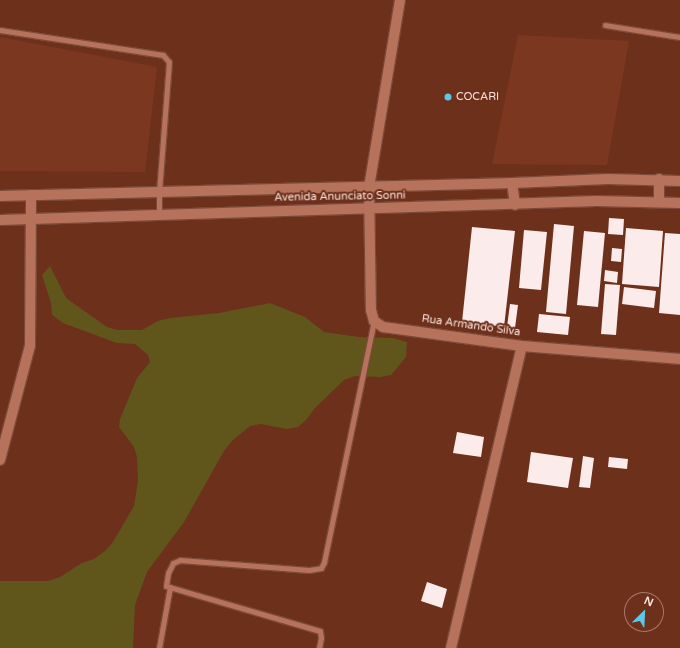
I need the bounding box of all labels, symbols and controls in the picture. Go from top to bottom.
place label: COCARI [456,90,499,104]
marker: COCARI [443,92,453,102]
street label: Avenida Anunciato Sonni [274,189,406,205]
street label: Rua Armando Silva [421,313,521,339]
north arrow [624,592,664,632]
text: N [642,594,655,609]

